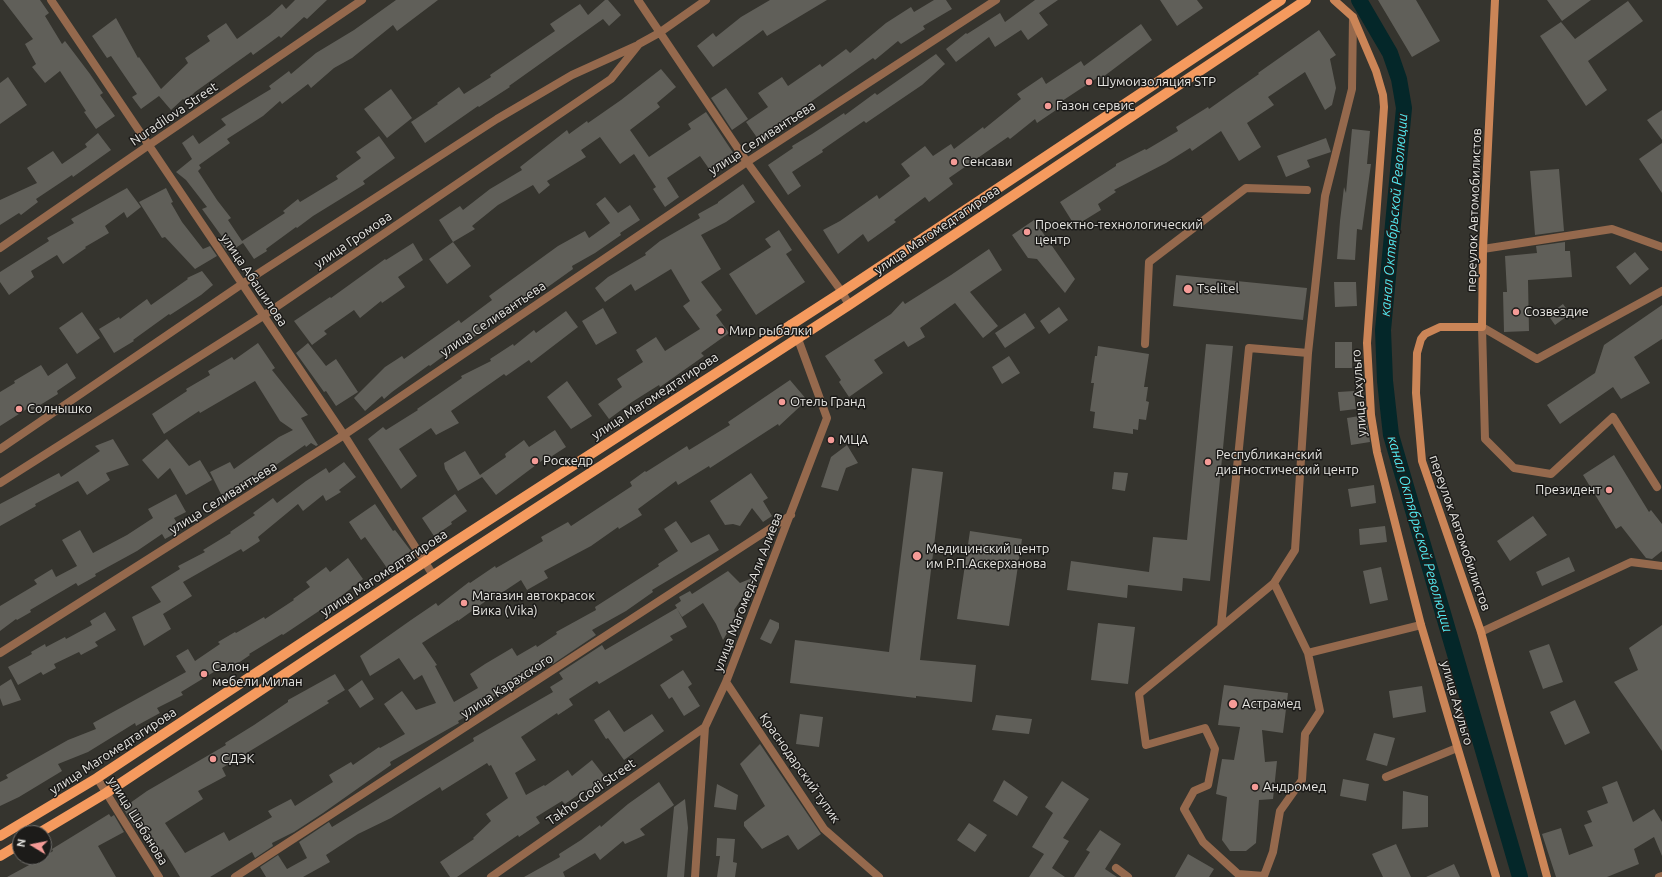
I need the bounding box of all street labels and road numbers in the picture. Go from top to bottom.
street label: Nuradilova Street [127,79,221,149]
street label: улица Селивантьева [706,98,818,178]
street label: переулок Автомобилистов [1463,128,1485,292]
street label: улица Магомедтагирова [871,182,1003,278]
street label: улица Громова [311,208,395,272]
street label: улица Абашилова [217,231,291,329]
street label: улица Селивантьева [437,278,549,360]
street label: улица Магомедтагирова [589,349,721,443]
street label: улица Ахульго [1348,349,1370,437]
street label: переулок Автомобилистов [1426,453,1494,613]
street label: улица Селивантьева [166,459,280,537]
street label: улица Магомед-Али Алиева [710,510,786,674]
street label: улица Магомедтагирова [318,526,450,620]
street label: улица Карахского [458,650,556,722]
street label: улица Ахульго [1437,659,1477,747]
street label: улица Магомедтагирова [47,704,179,798]
street label: Краснодарский тупик [756,710,844,826]
street label: Takho-Godi Street [543,755,639,829]
street label: улица Шабанова [105,774,171,868]

